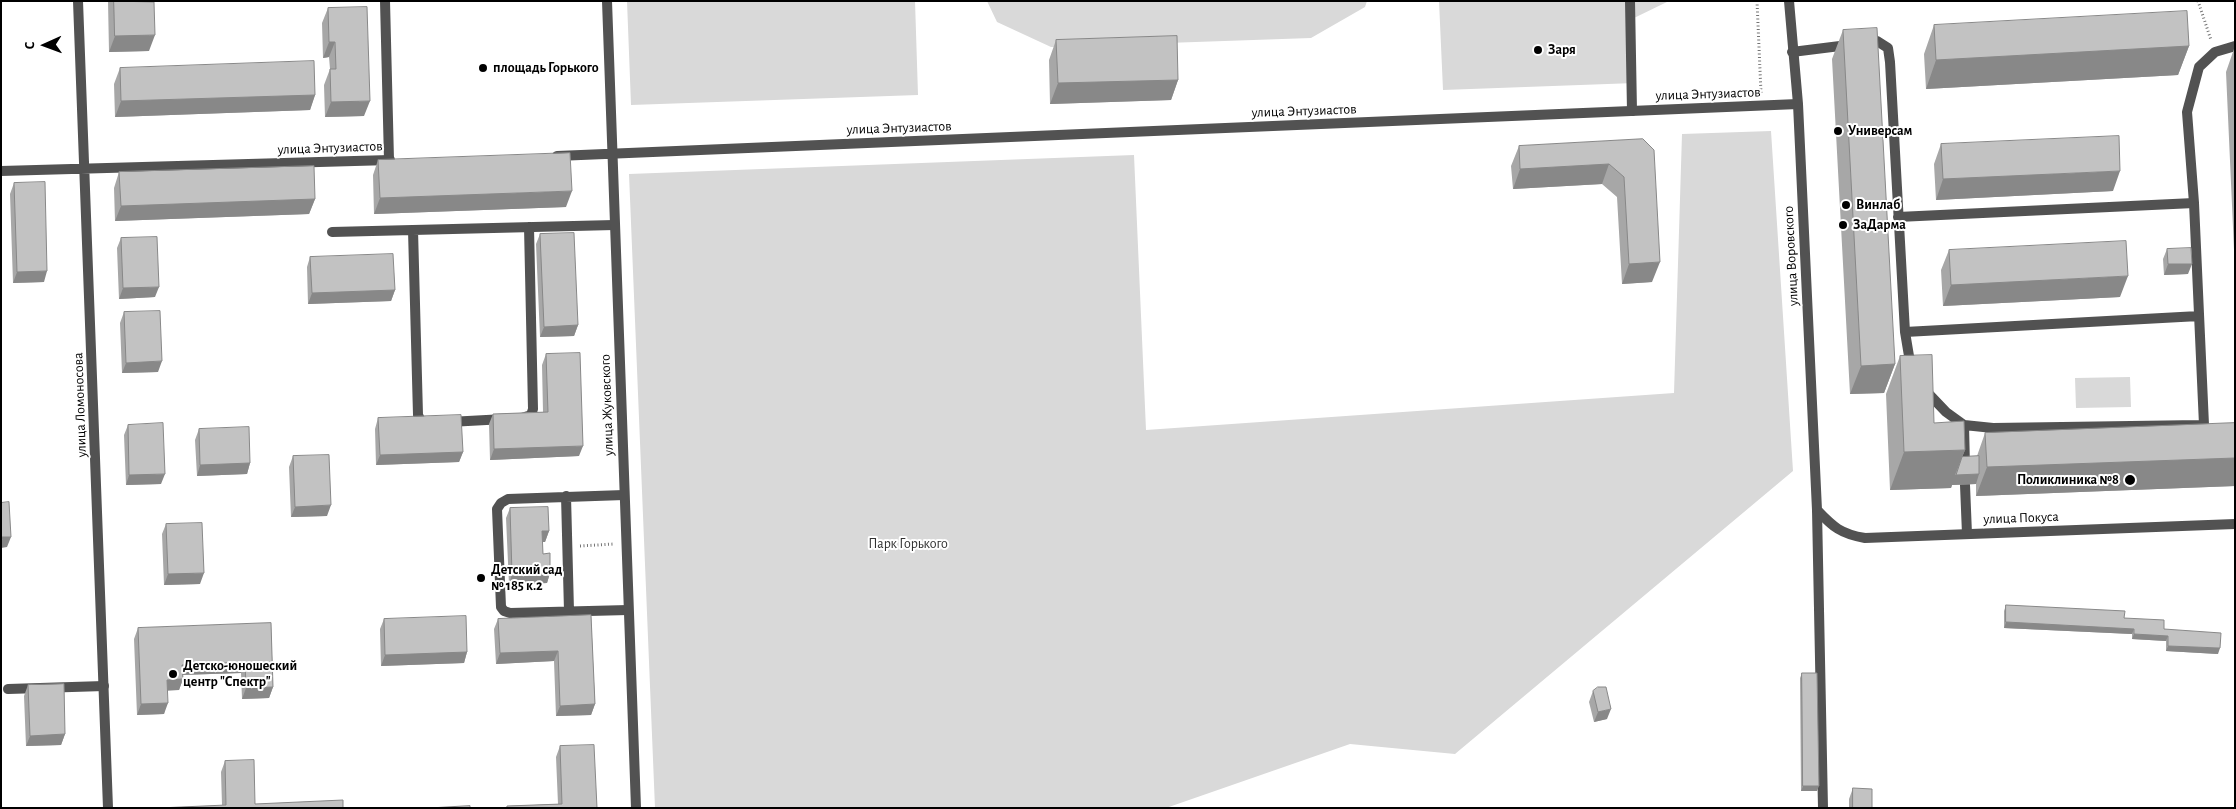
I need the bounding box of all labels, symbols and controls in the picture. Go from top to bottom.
north arrow [20,20,70,70]
text: С [23,41,37,50]
place label: Заря [1548,42,1576,58]
marker: Заря [1532,44,1544,56]
place label: площадь Горького [493,60,599,76]
marker: площадь Горького [477,62,489,74]
street label: улица Энтузиастов [1655,84,1761,104]
street label: улица Энтузиастов [1251,101,1357,121]
street label: улица Энтузиастов [846,118,952,138]
place label: Универсам [1848,123,1912,139]
marker: Универсам [1832,125,1844,137]
street label: улица Энтузиастов [277,138,383,158]
place label: Винлаб [1856,197,1900,213]
marker: Винлаб [1840,199,1852,211]
street label: улица Воровского [1780,206,1802,306]
place label: ЗаДарма [1853,217,1906,233]
marker: ЗаДарма [1837,219,1849,231]
street label: улица Ломоносова [70,352,90,458]
street label: улица Жуковского [597,354,617,456]
place label: Поликлиника №8 [2017,472,2119,488]
marker: Поликлиника №8 [2123,473,2137,487]
street label: улица Покуса [1983,508,2059,528]
park label: Парк Горького [868,536,948,552]
place label: Детский сад № 185 к.2 [491,562,562,594]
marker: Детский сад № 185 к.2 [475,572,487,584]
place label: Детско-юношеский центр "Спектр" [183,658,297,690]
marker: Детско-юношеский центр "Спектр" [167,668,179,680]

